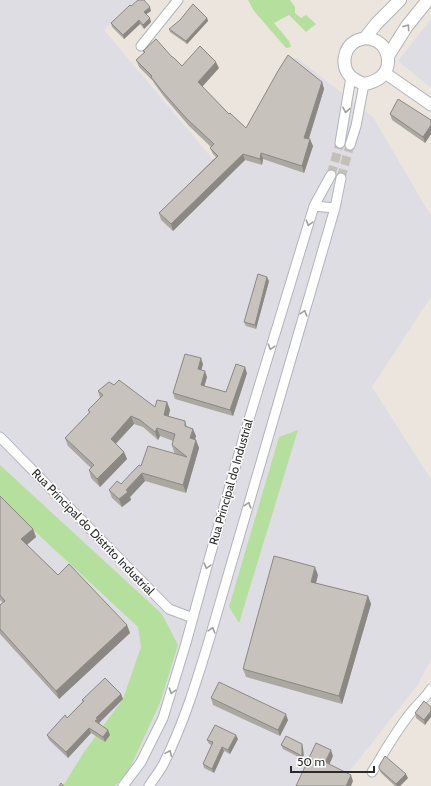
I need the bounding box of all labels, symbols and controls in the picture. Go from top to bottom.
one-way arrow [402,24,410,31]
one-way arrow [342,107,351,113]
one-way arrow [305,219,314,226]
one-way arrow [299,310,308,317]
one-way arrow [267,344,276,351]
street label: Rua Principal do Industrial [205,417,256,546]
street label: Rua Principal do Distrito Industrial [29,465,158,598]
one-way arrow [243,502,252,509]
one-way arrow [203,562,212,569]
one-way arrow [207,627,216,634]
one-way arrow [168,687,176,694]
scale bar [291,748,374,774]
one-way arrow [164,749,172,757]
text: 50 m [297,754,325,769]

